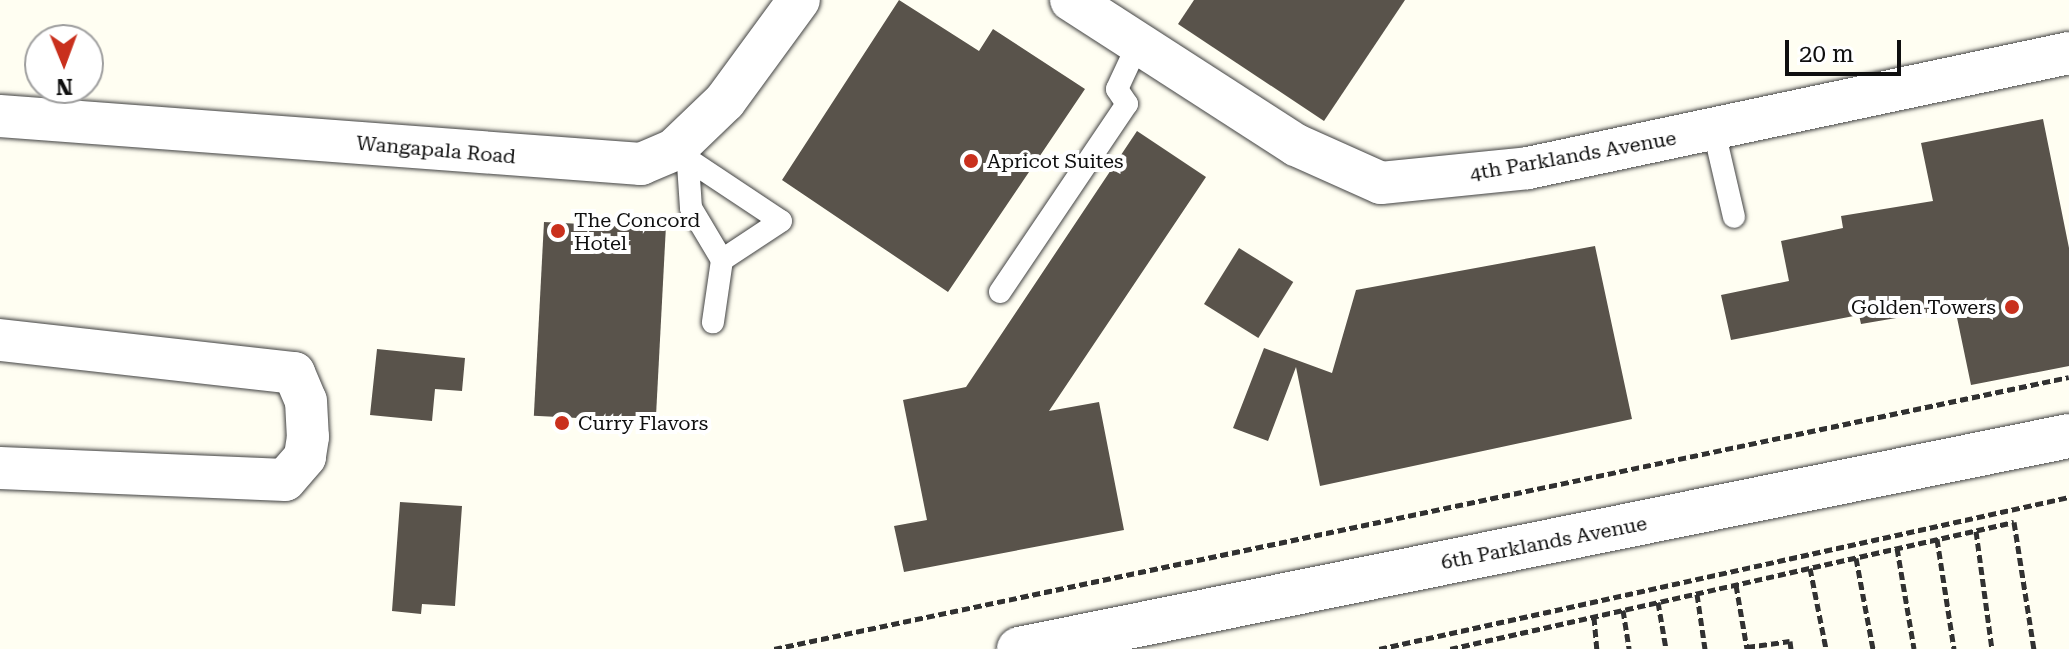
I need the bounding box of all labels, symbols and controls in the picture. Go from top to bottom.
north arrow [24,24,104,104]
scale bar [1789,24,1905,74]
text: 20 m [1799,40,1854,68]
text: N [56,74,73,99]
street label: 4th Parklands Avenue [1468,126,1678,186]
street label: Wangapala Road [355,131,517,169]
place label: Apricot Suites [987,149,1124,173]
marker: Apricot Suites [962,152,980,170]
place label: The Concord Hotel [574,208,700,255]
marker: The Concord Hotel [549,222,567,240]
place label: Golden Towers [1851,295,1996,319]
marker: Golden Towers [2003,298,2021,316]
place label: Curry Flavors [578,411,708,435]
marker: Curry Flavors [553,414,571,432]
street label: 6th Parklands Avenue [1439,511,1649,575]

